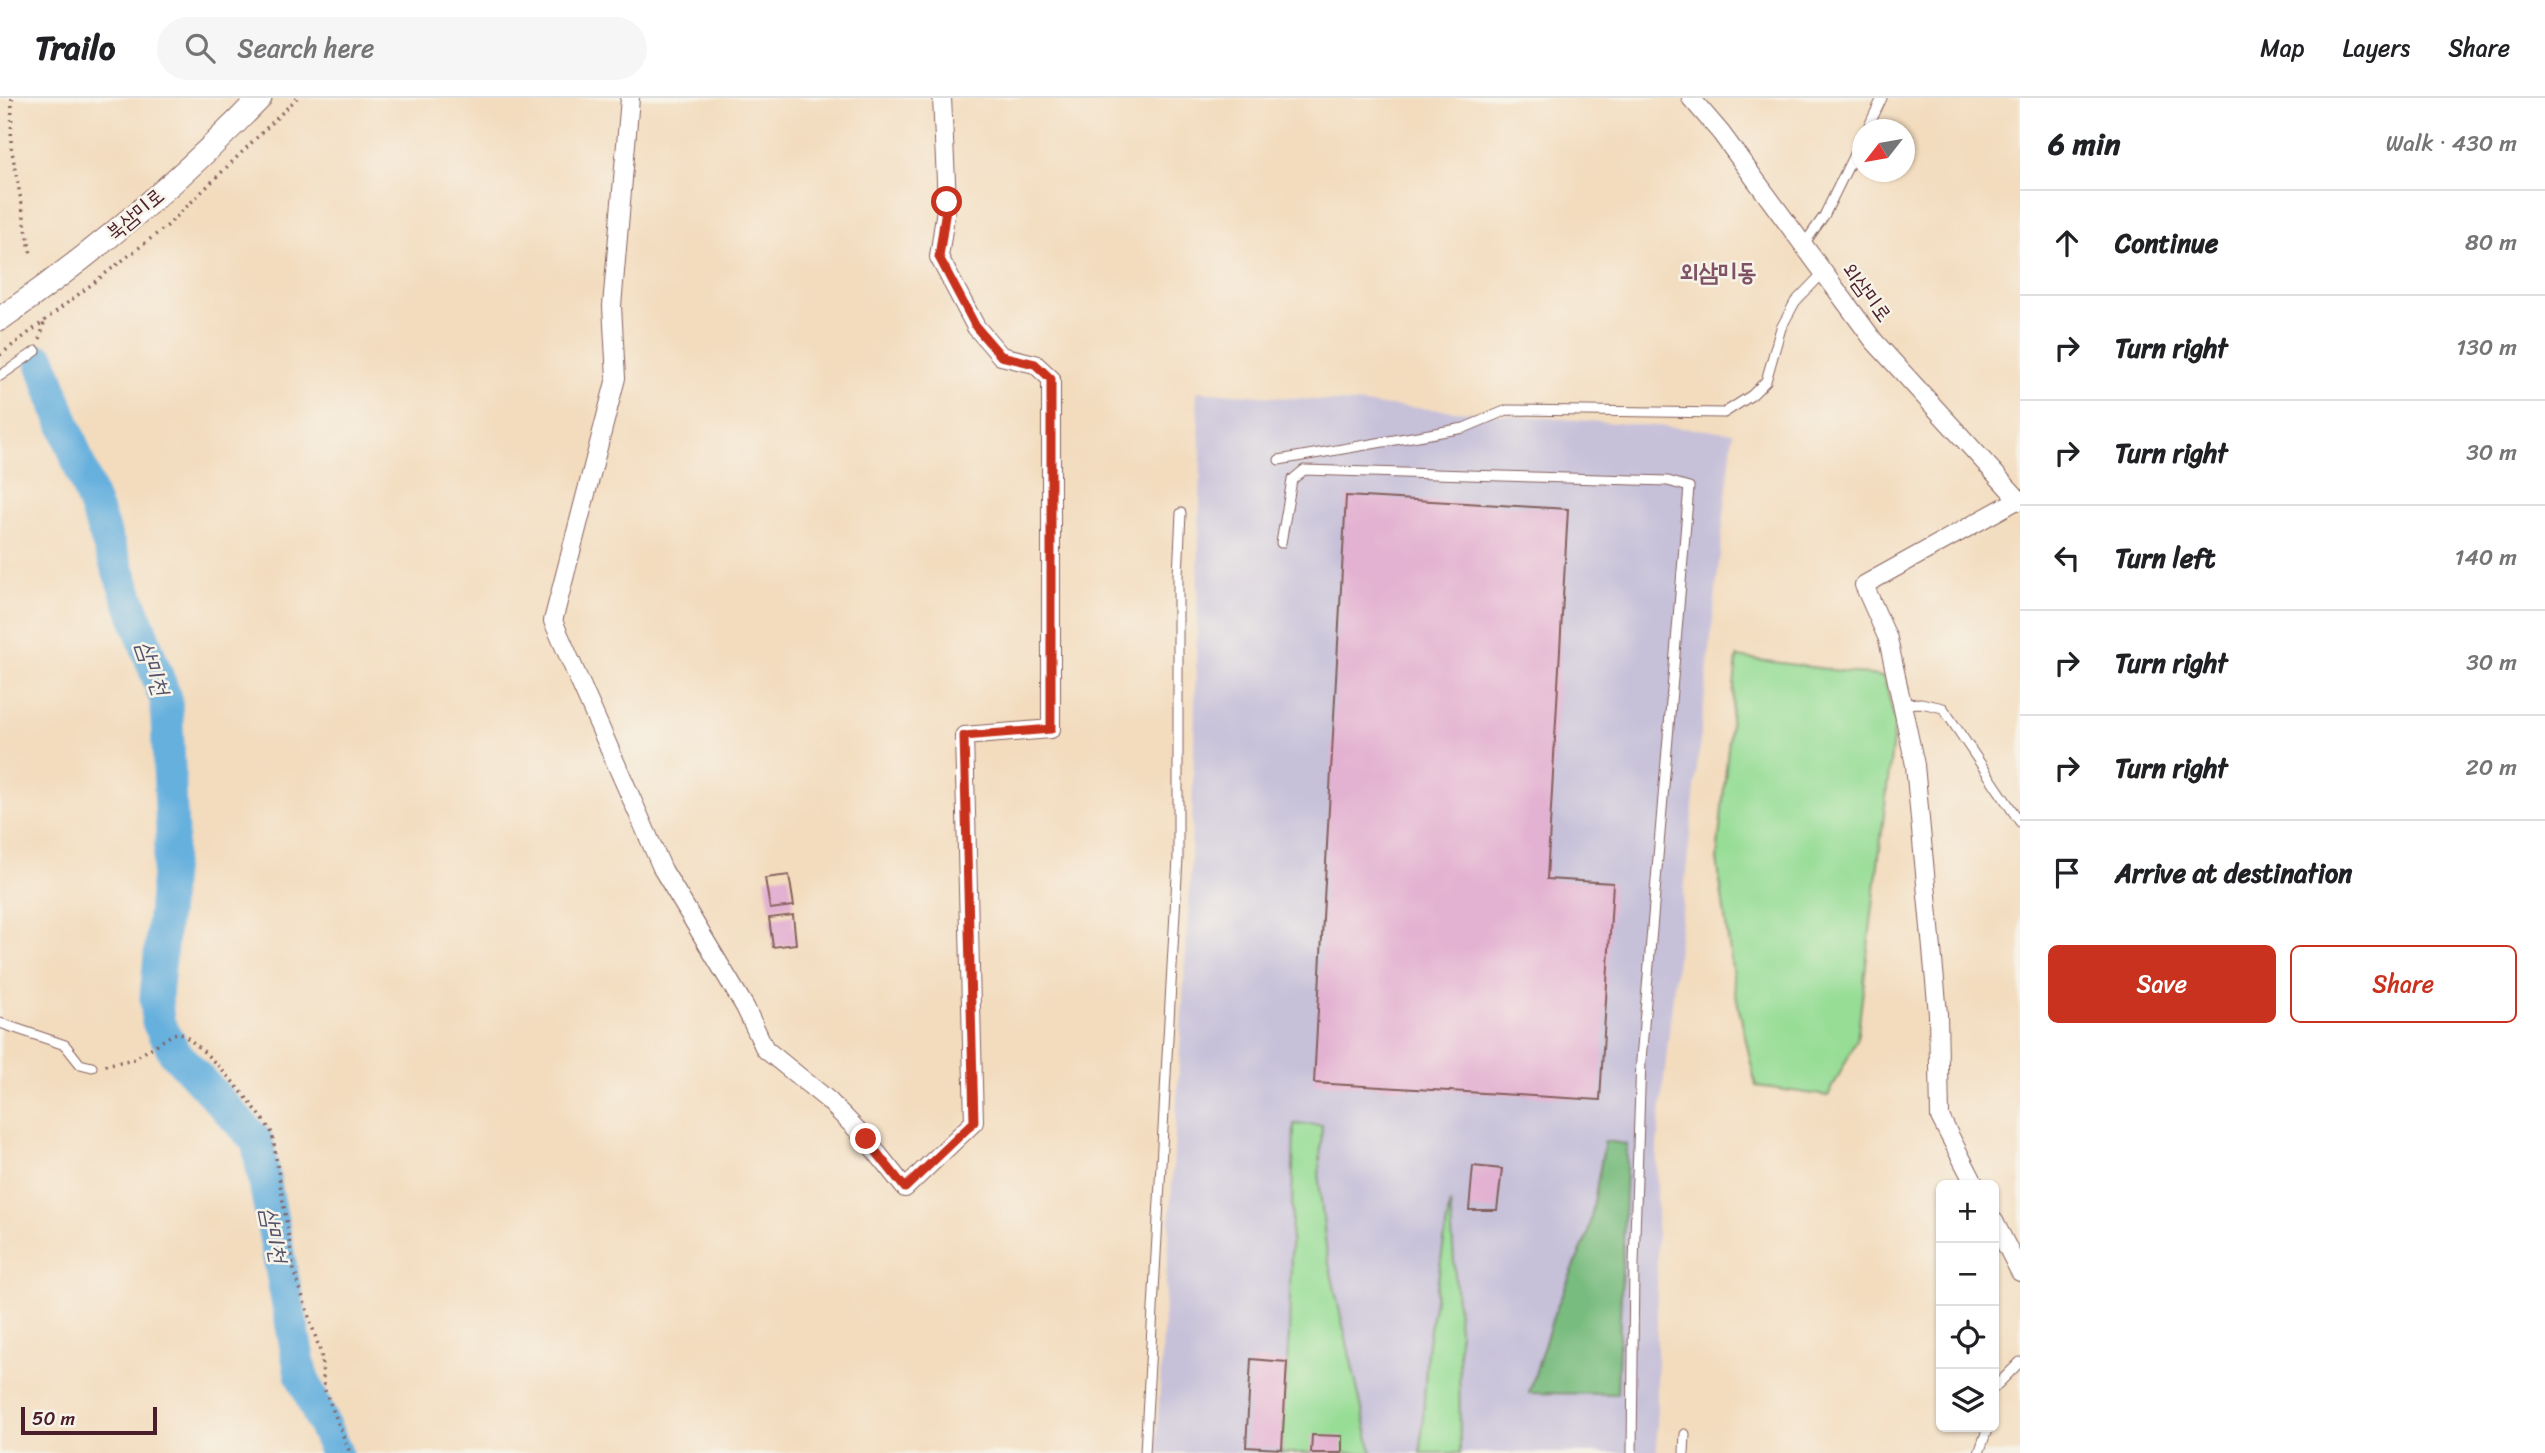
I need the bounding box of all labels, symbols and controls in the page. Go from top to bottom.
search box [157,17,647,80]
text: Trailo [35,19,115,77]
text: Search here [237,25,374,71]
text: Map [2260,27,2305,69]
text: Layers [2343,27,2410,69]
text: Share [2448,27,2510,69]
icon: search [181,29,219,67]
text: 6 min [2048,117,2120,171]
north arrow [1852,119,1915,182]
text: Walk · 430 m [2386,123,2517,164]
street label: 북삼미로 [97,178,173,250]
route start [931,186,962,217]
text: Continue [2115,220,2218,266]
text: 80 m [2465,222,2517,263]
icon: ahead [2048,224,2086,262]
district label: 외삼미동 [1679,251,1757,293]
street label: 외삼미로 [1832,253,1902,331]
text: Turn right [2115,325,2228,371]
text: 130 m [2456,327,2517,368]
icon: right [2048,329,2086,367]
text: Turn right [2115,430,2228,476]
text: 30 m [2466,432,2517,473]
icon: right [2048,434,2086,472]
text: Turn left [2115,535,2215,581]
text: 140 m [2455,537,2517,578]
icon: left [2048,539,2086,577]
water label: 삼미천 [125,635,182,703]
text: Turn right [2115,640,2228,686]
text: 30 m [2466,642,2517,683]
icon: right [2048,644,2086,682]
text: Turn right [2115,745,2228,791]
text: 20 m [2466,747,2517,788]
icon: right [2048,749,2086,787]
text: Arrive at destination [2115,850,2352,896]
icon: arrive [2048,854,2086,892]
button: Save [2048,945,2276,1023]
button: Share [2290,945,2517,1023]
route end [850,1123,881,1154]
map controls [1936,1180,1999,1432]
button: + [1936,1180,1999,1243]
water label: 삼미천 [249,1204,300,1269]
button: − [1936,1243,1999,1306]
button: locate [1936,1306,1999,1369]
button: layers [1936,1369,1999,1432]
text: 50 m [32,1402,75,1435]
scale bar [21,1404,158,1436]

